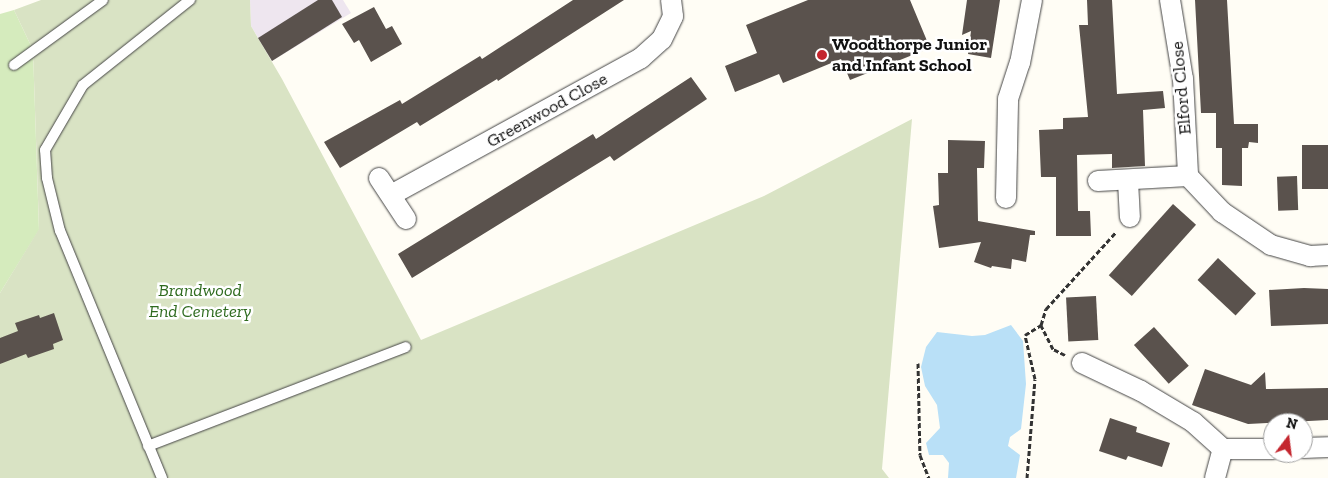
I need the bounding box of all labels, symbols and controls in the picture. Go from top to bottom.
place label: Woodthorpe Junior and Infant School [832,34,987,76]
street label: Elford Close [1166,40,1196,136]
marker: Woodthorpe Junior and Infant School [816,49,828,61]
street label: Greenwood Close [483,68,611,152]
park label: Brandwood End Cemetery [149,280,251,322]
north arrow [1263,413,1313,463]
text: N [1284,414,1299,434]

